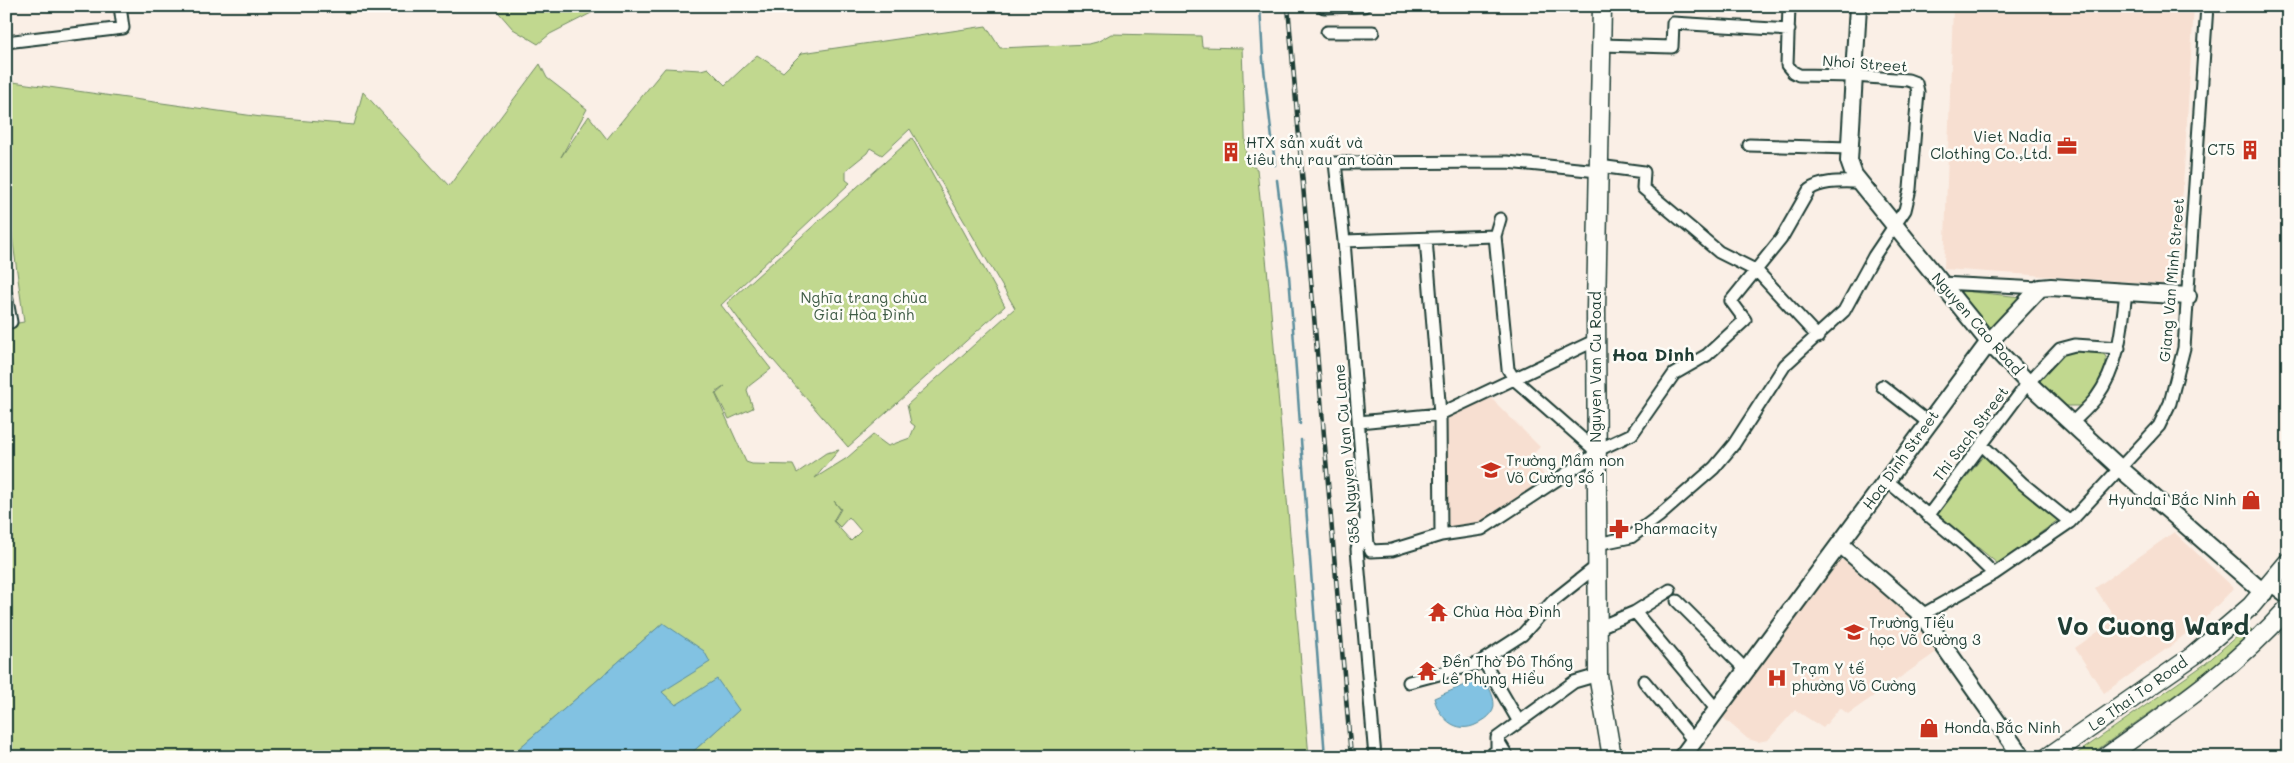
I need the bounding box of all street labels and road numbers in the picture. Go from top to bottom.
street label: Nhoi Street [1822,50,1908,76]
street label: Giang Van Minh Street [2154,197,2188,363]
street label: Nguyen Cao Road [1928,268,2028,379]
street label: Nguyen Van Cu Road [1585,291,1605,443]
street label: 358 Nguyen Van Cu Lane [1328,363,1364,545]
street label: Thi Sach Street [1928,382,2012,485]
street label: Hoa Dinh Street [1857,406,1943,513]
street label: Le Thai To Road [2084,651,2191,735]

